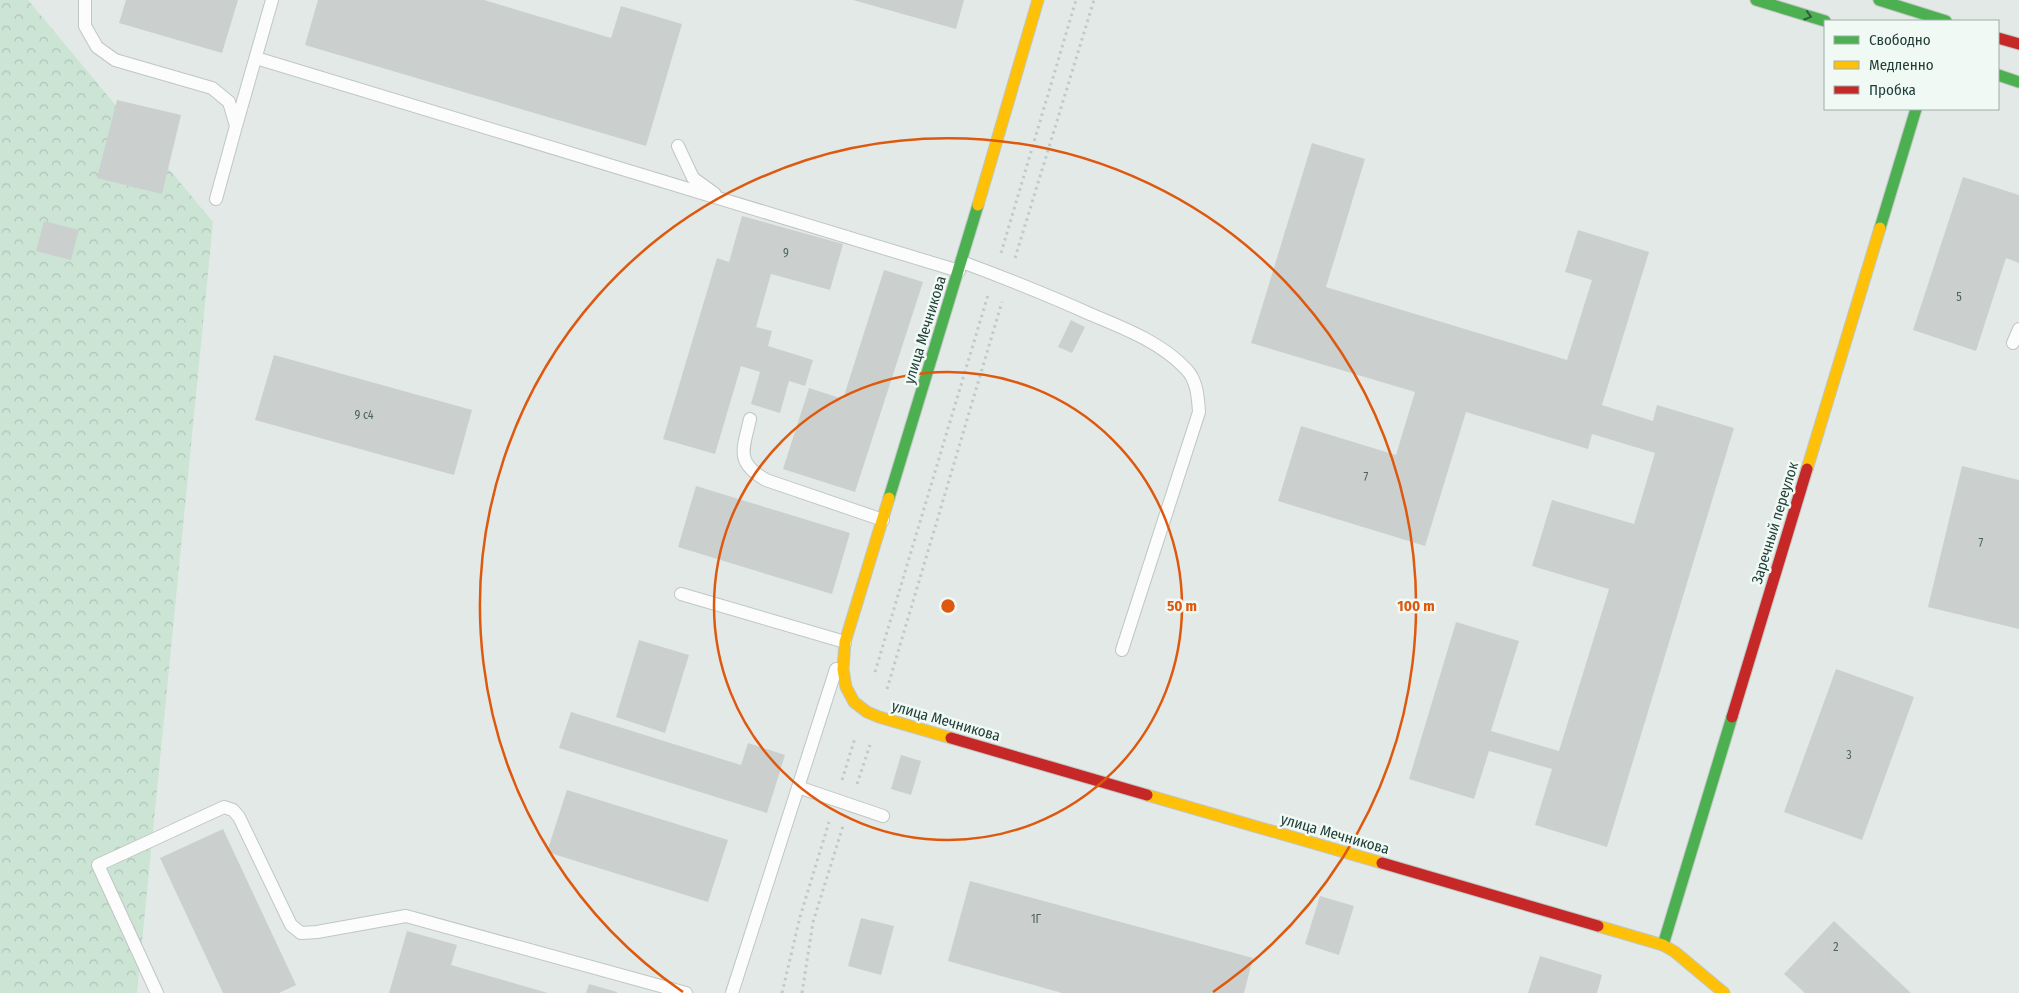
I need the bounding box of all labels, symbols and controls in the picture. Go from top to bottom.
one-way arrow [1803,10,1811,20]
legend [1824,20,1999,110]
text: Свободно [1869,31,1931,49]
text: Медленно [1869,56,1934,74]
text: Пробка [1869,81,1916,99]
house number: 9 [783,246,789,260]
street label: улица Мечникова [900,274,950,386]
house number: 5 [1956,290,1962,304]
house number: 9 с4 [354,408,374,422]
street label: Заречный переулок [1748,460,1802,586]
house number: 7 [1364,470,1369,484]
house number: 7 [1979,536,1984,550]
centre of rings [939,597,957,615]
text: 50 m [1167,597,1197,615]
text: 100 m [1397,597,1435,615]
street label: улица Мечникова [890,697,1002,745]
house number: 3 [1846,748,1852,762]
street label: улица Мечникова [1279,810,1391,858]
house number: 1Г [1031,912,1042,926]
house number: 2 [1833,940,1839,954]

